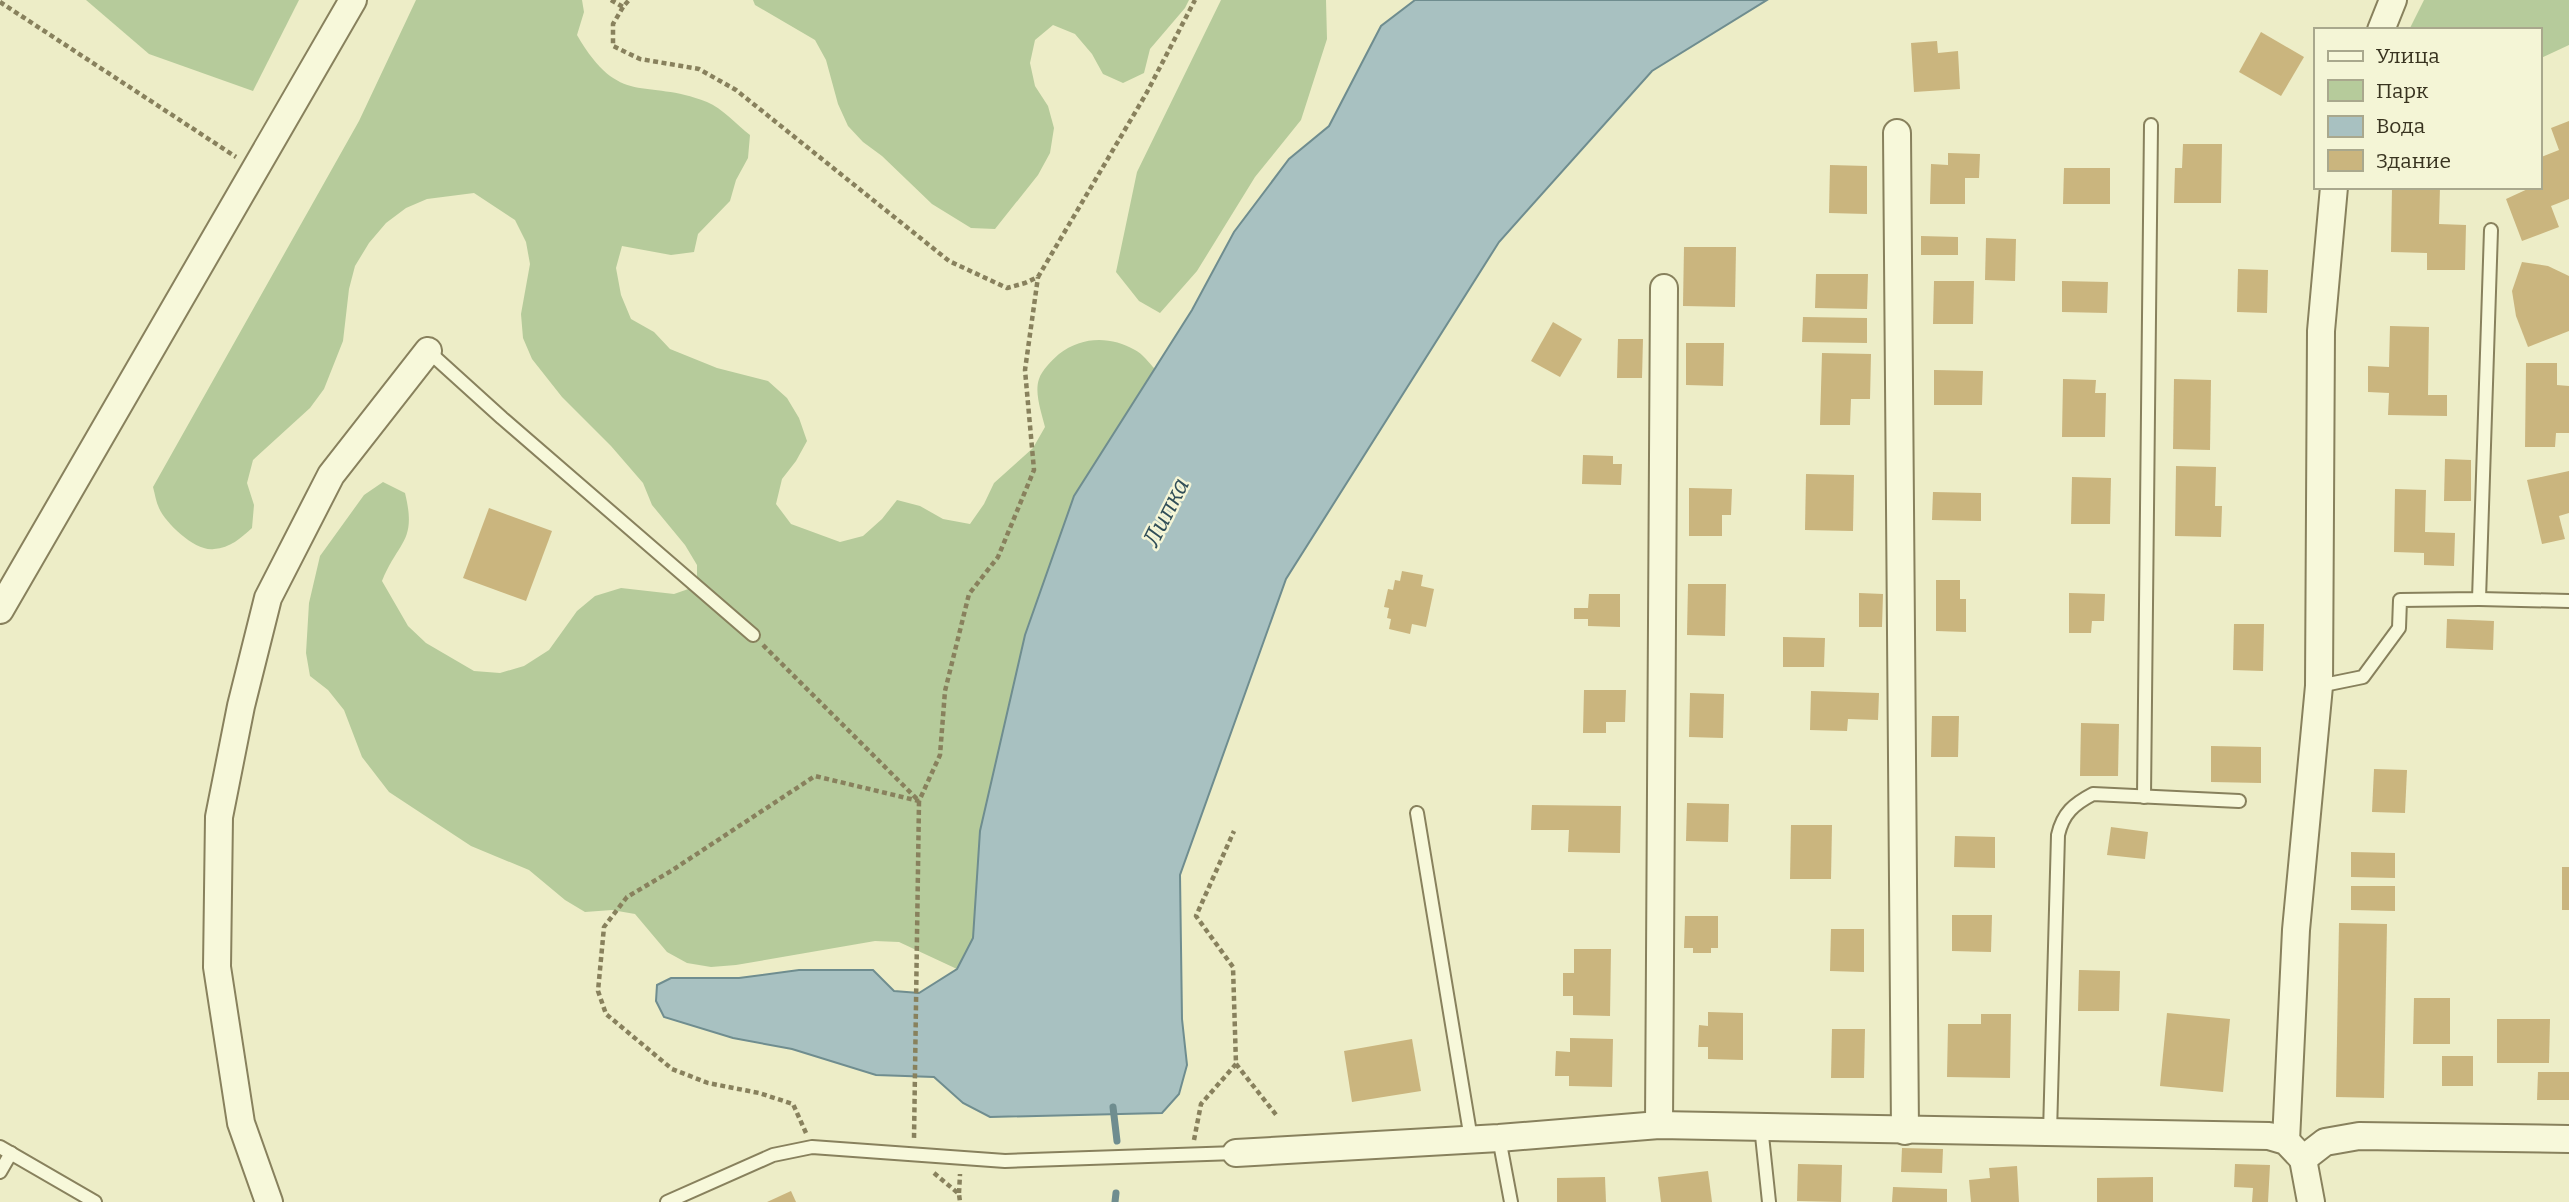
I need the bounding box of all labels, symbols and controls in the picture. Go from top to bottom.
legend [2314,28,2541,189]
text: Улица [2376,43,2440,69]
text: Парк [2376,78,2429,104]
text: Вода [2376,113,2426,139]
text: Здание [2376,148,2451,174]
water label: Липка [1137,473,1195,552]

